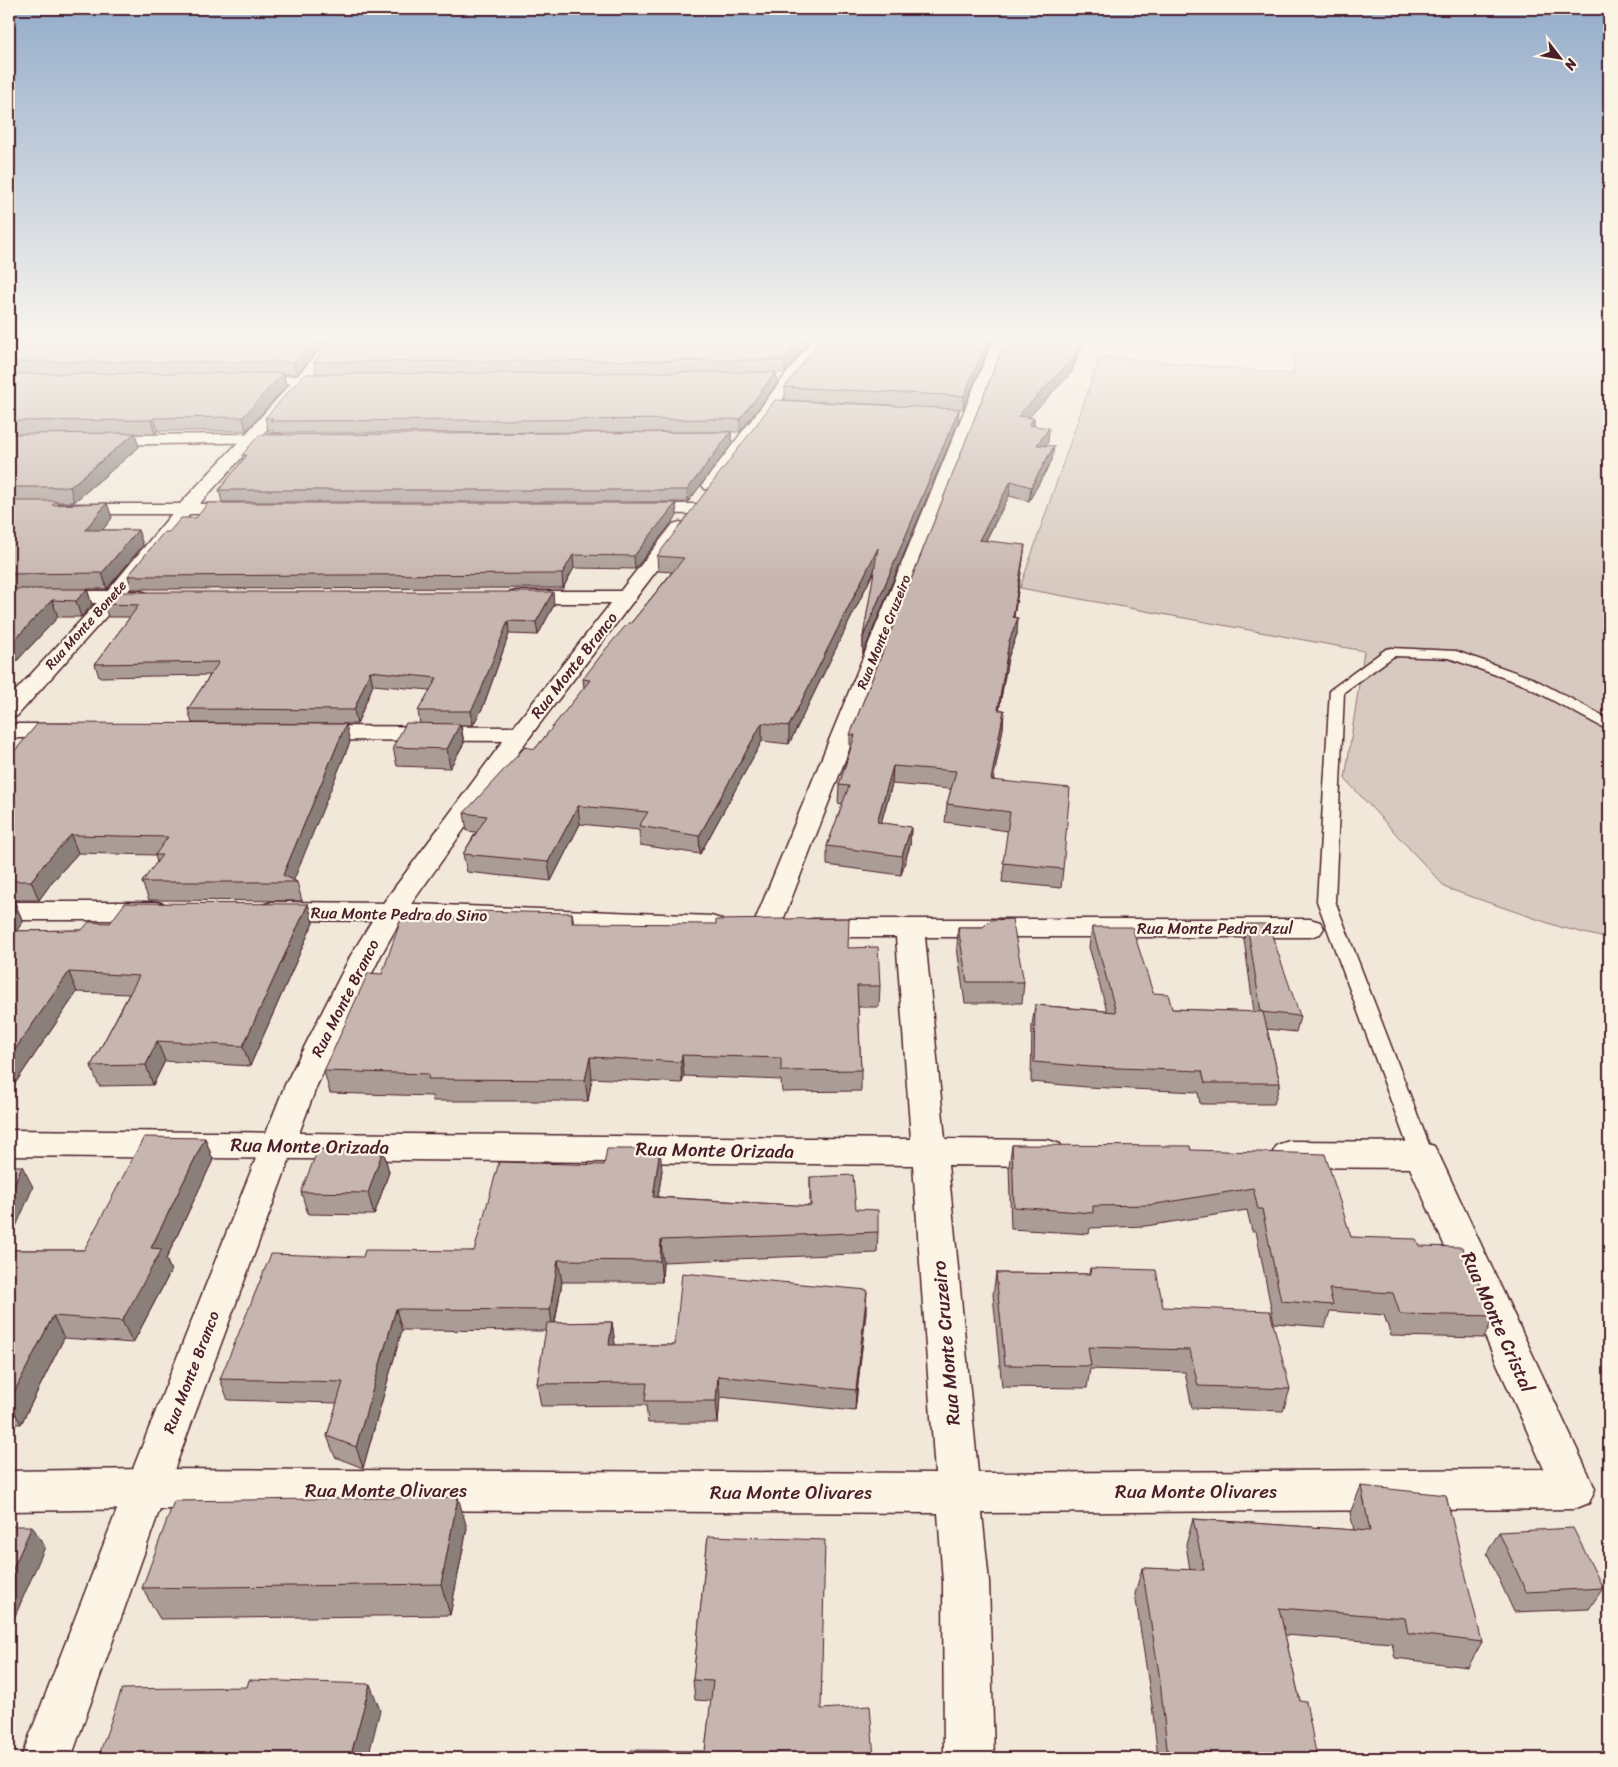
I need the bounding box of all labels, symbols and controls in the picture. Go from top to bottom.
north arrow [1536,32,1586,82]
text: N [1557,53,1584,75]
street label: Rua Monte Cruzeiro [850,571,918,693]
street label: Rua Monte Bonete [39,574,133,676]
street label: Rua Monte Branco [523,605,625,725]
street label: Rua Monte Pedra do Sino [311,898,488,930]
street label: Rua Monte Pedra Azul [1137,914,1293,943]
street label: Rua Monte Branco [303,934,387,1062]
street label: Rua Monte Orizada [230,1128,390,1164]
street label: Rua Monte Orizada [635,1132,795,1168]
street label: Rua Monte Cristal [1452,1246,1544,1398]
street label: Rua Monte Cruzeiro [922,1259,970,1427]
street label: Rua Monte Branco [154,1306,228,1438]
street label: Rua Monte Olivares [305,1474,467,1507]
street label: Rua Monte Olivares [1115,1475,1277,1508]
street label: Rua Monte Olivares [710,1476,872,1509]

